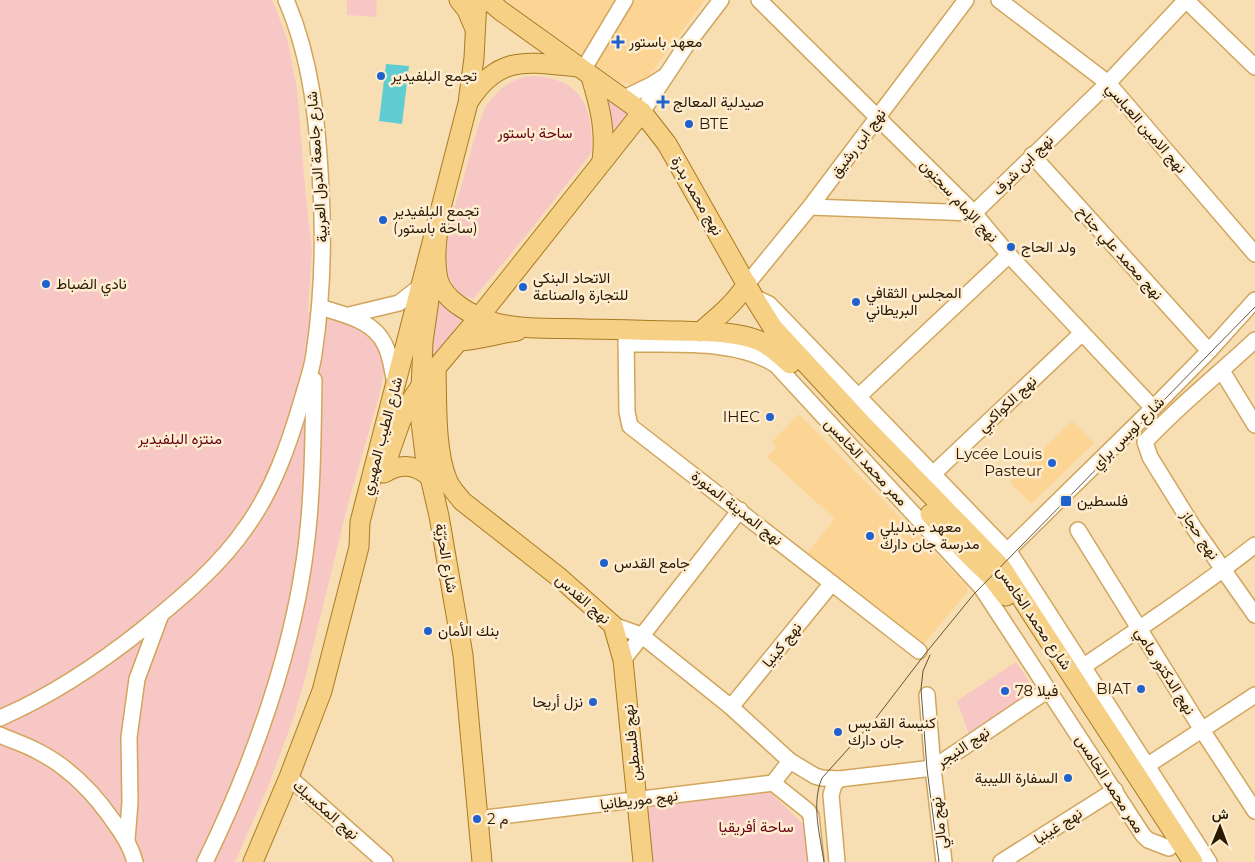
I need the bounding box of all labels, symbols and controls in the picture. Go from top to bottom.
place label: معهد باستور [628,32,702,51]
marker: معهد باستور [611,35,625,49]
place label: تجمع البلفيدير [390,66,477,87]
marker: تجمع البلفيدير [375,70,387,82]
street label: نهج الامين العباسي [1099,79,1191,179]
street label: شارع جامعة الدول العربية [302,90,333,243]
place label: صيدلية المعالج [673,92,764,113]
marker: صيدلية المعالج [657,96,669,108]
street label: نهج ابن رشيق [825,104,891,182]
place label: BTE [699,114,729,133]
marker: BTE [683,118,695,130]
park label: ساحة باستور [497,123,573,142]
street label: نهج ابن شرف [988,130,1058,200]
street label: نهج محمد بدرة [665,153,728,240]
street label: نهج الإمام سحنون [915,155,1003,248]
place label: تجمع البلفيدير (ساحة باستور) [392,201,479,237]
street label: نهج محمد علي جناح [1070,202,1168,306]
marker: تجمع البلفيدير (ساحة باستور) [377,214,389,226]
place label: ولد الحاج [1021,237,1076,258]
marker: ولد الحاج [1005,241,1017,253]
place label: الاتحاد البنكي للتجارة والصناعة [533,268,628,304]
place label: نادي الضباط [56,274,127,297]
marker: نادي الضباط [40,278,52,290]
marker: الاتحاد البنكي للتجارة والصناعة [517,281,529,293]
place label: المجلس الثقافي البريطاني [866,283,961,323]
marker: المجلس الثقافي البريطاني [850,296,862,308]
street label: نهج الكواكبي [973,371,1043,439]
street label: شارع الطيب المهيري [357,375,410,498]
street label: شارع لويس براي [1087,392,1171,476]
place label: IHEC [723,407,760,426]
marker: IHEC [764,411,776,423]
street label: ممر محمد الخامس [820,414,912,510]
park label: منتزه البلفيدير [137,429,222,448]
place label: Lycée Louis Pasteur [955,444,1042,480]
marker: Lycée Louis Pasteur [1046,457,1058,469]
street label: نهج المدينة المنورة [687,466,787,551]
place label: فلسطين [1077,491,1128,511]
marker: فلسطين [1059,494,1073,508]
street label: نهج حجاز [1175,506,1224,564]
place label: معهد عبدليلي مدرسة جان دارك [880,517,980,553]
street label: شارع الحرّيّة [429,522,462,595]
marker: معهد عبدليلي مدرسة جان دارك [864,530,876,542]
place label: جامع القدس [614,553,690,574]
marker: جامع القدس [598,557,610,569]
street label: شارع محمد الخامس [991,562,1076,675]
street label: نهج القدس [551,569,615,629]
street label: نهج كينيا [758,618,807,672]
place label: بنك الأمان [438,621,499,640]
street label: نهج الدكتور مامي [1128,624,1200,720]
marker: بنك الأمان [422,625,434,637]
place label: BIAT [1096,679,1131,698]
place label: فيلا 78 [1015,681,1059,700]
marker: BIAT [1135,683,1147,695]
marker: فيلا 78 [999,685,1011,697]
place label: نزل أريحا [532,692,583,711]
marker: نزل أريحا [587,696,599,708]
street label: نهج فلسطين [618,703,647,782]
place label: كنيسة القديس جان دارك [848,713,936,749]
street label: نهج النيجر [932,722,994,774]
marker: كنيسة القديس جان دارك [832,726,844,738]
street label: ممر محمد الخامس [1071,731,1149,837]
place label: السفارة الليبية [975,768,1058,787]
marker: السفارة الليبية [1062,772,1074,784]
street label: نهج المكسيك [288,776,363,845]
street label: نهج موريطانيا [599,785,679,816]
street label: نهج مالي [926,796,955,850]
north arrow [1195,802,1245,852]
street label: نهج غينيا [1030,803,1087,850]
text: ش [1212,805,1229,823]
place label: 2 م [487,809,508,829]
marker: 2 م [471,813,483,825]
park label: ساحة أفريقيا [718,817,794,836]

